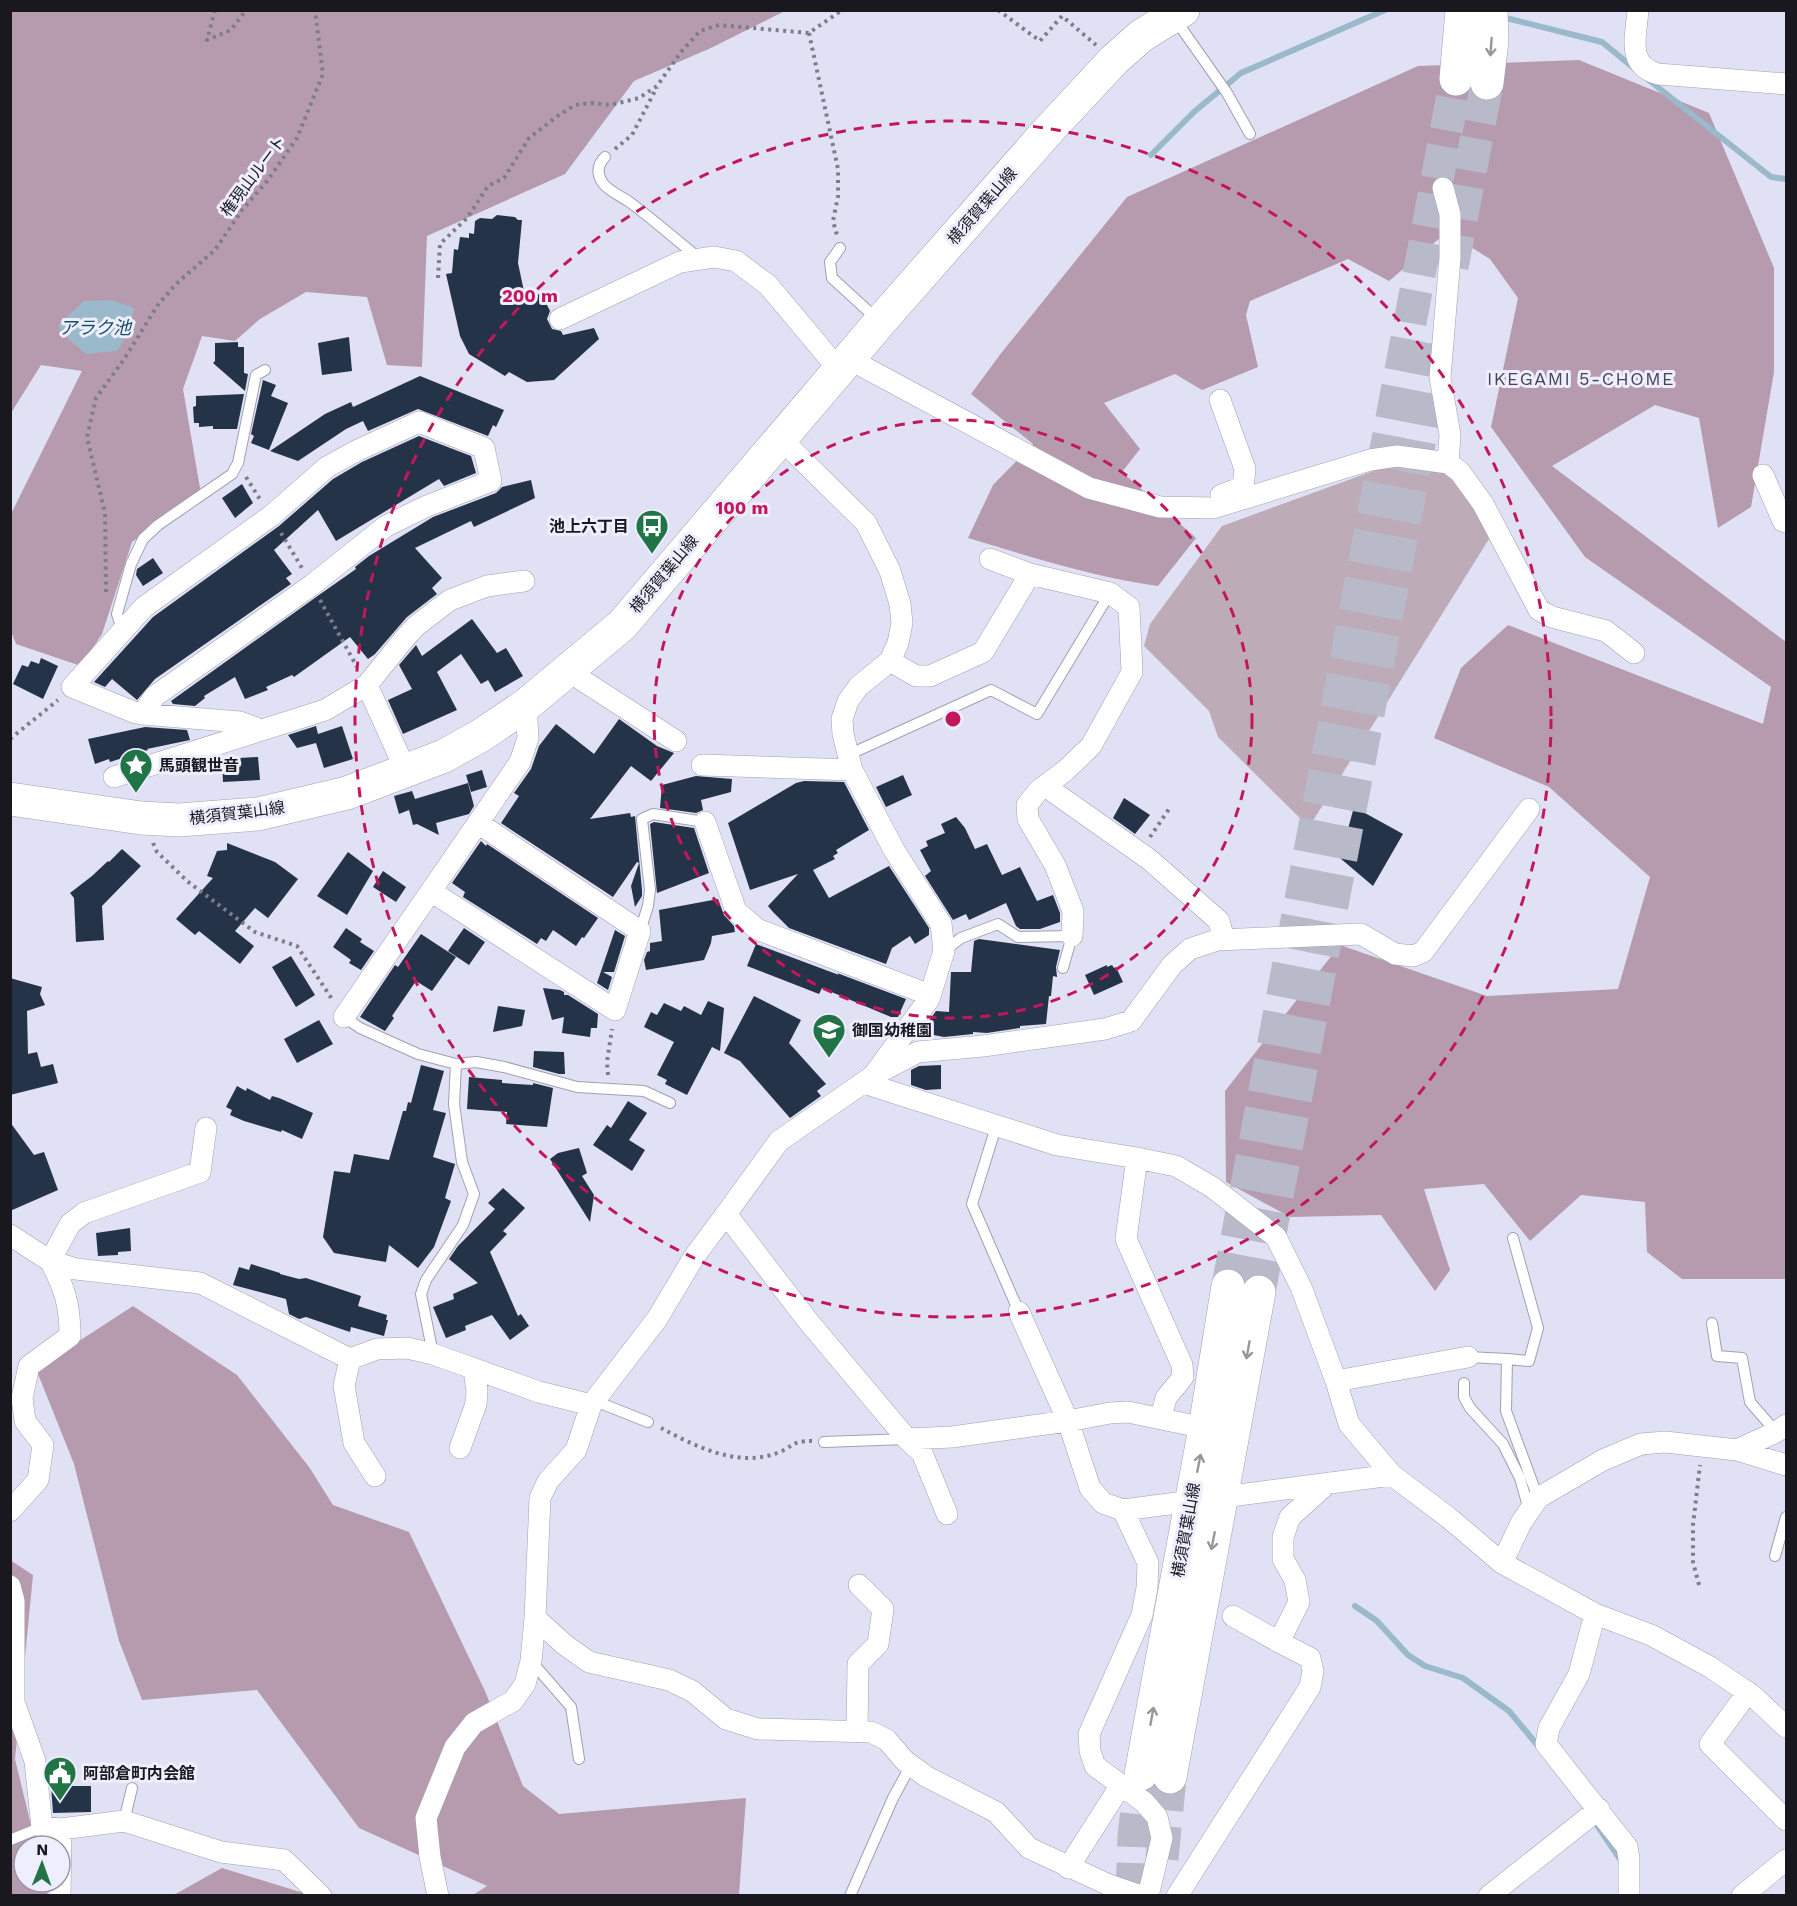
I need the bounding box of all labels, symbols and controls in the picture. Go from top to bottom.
one-way arrow [1485,36,1496,56]
street label: 権現山ルート [217,132,289,220]
street label: 横須賀葉山線 [943,164,1021,248]
text: 200 m [502,285,558,306]
water label: アラク池 [59,317,133,338]
district label: IKEGAMI 5-CHOME [1487,368,1675,389]
text: 100 m [715,497,769,518]
bus stop icon: 池上六丁目 [634,508,670,555]
place label: 池上六丁目 [549,517,629,536]
street label: 横須賀葉山線 [626,531,702,617]
centre of rings [943,709,963,729]
place icon: 馬頭観世音 [118,747,154,794]
place label: 馬頭観世音 [159,756,239,775]
street label: 横須賀葉山線 [188,798,286,828]
school or university icon: 御国幼稚園 [811,1012,847,1059]
place label: 御国幼稚園 [852,1021,932,1040]
one-way arrow [1242,1339,1253,1359]
one-way arrow [1193,1453,1204,1473]
street label: 横須賀葉山線 [1168,1481,1204,1579]
one-way arrow [1207,1531,1218,1551]
one-way arrow [1147,1707,1158,1727]
public building icon: 阿部倉町内会館 [42,1755,78,1802]
place label: 阿部倉町内会館 [83,1764,195,1783]
north arrow [12,1834,72,1894]
text: N [36,1840,48,1859]

